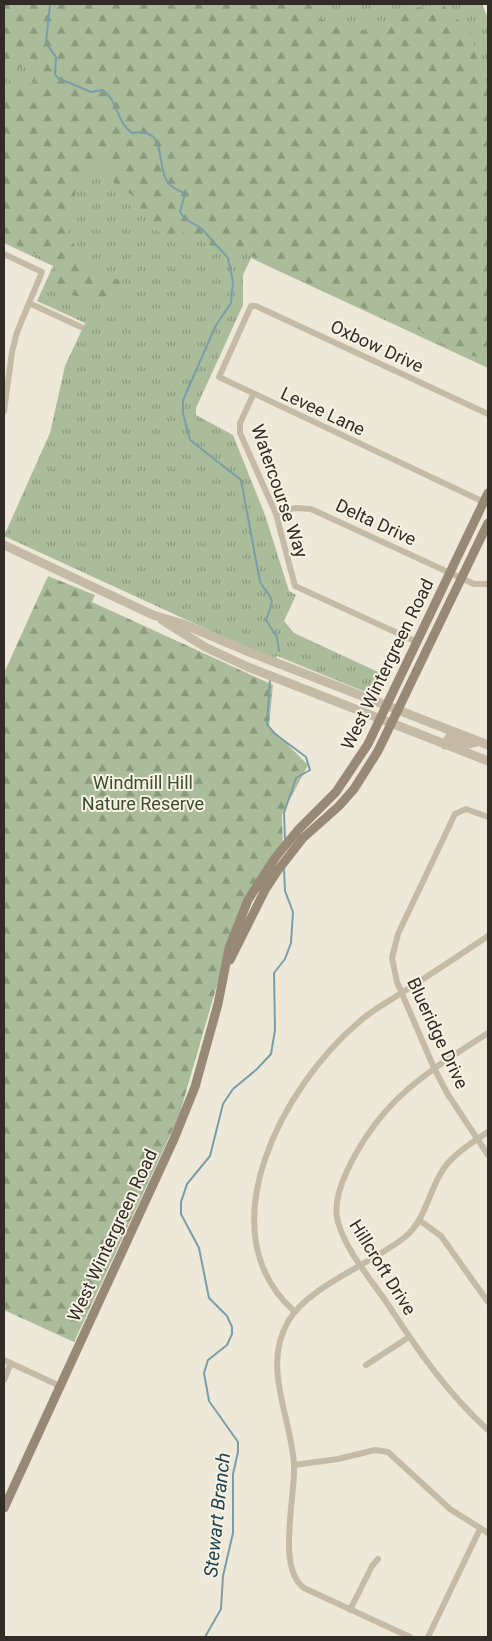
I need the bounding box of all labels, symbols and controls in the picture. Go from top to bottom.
street label: Oxbow Drive [327,315,427,377]
street label: Levee Lane [278,382,368,440]
street label: Watercourse Way [247,422,313,561]
street label: Delta Drive [332,494,420,550]
street label: West Wintergreen Road [336,575,438,753]
park label: Windmill Hill Nature Reserve [82,772,204,814]
street label: Blueridge Drive [403,974,473,1092]
street label: West Wintergreen Road [63,1146,161,1324]
street label: Hillcroft Drive [345,1215,421,1319]
water label: Stewart Branch [199,1451,235,1579]

